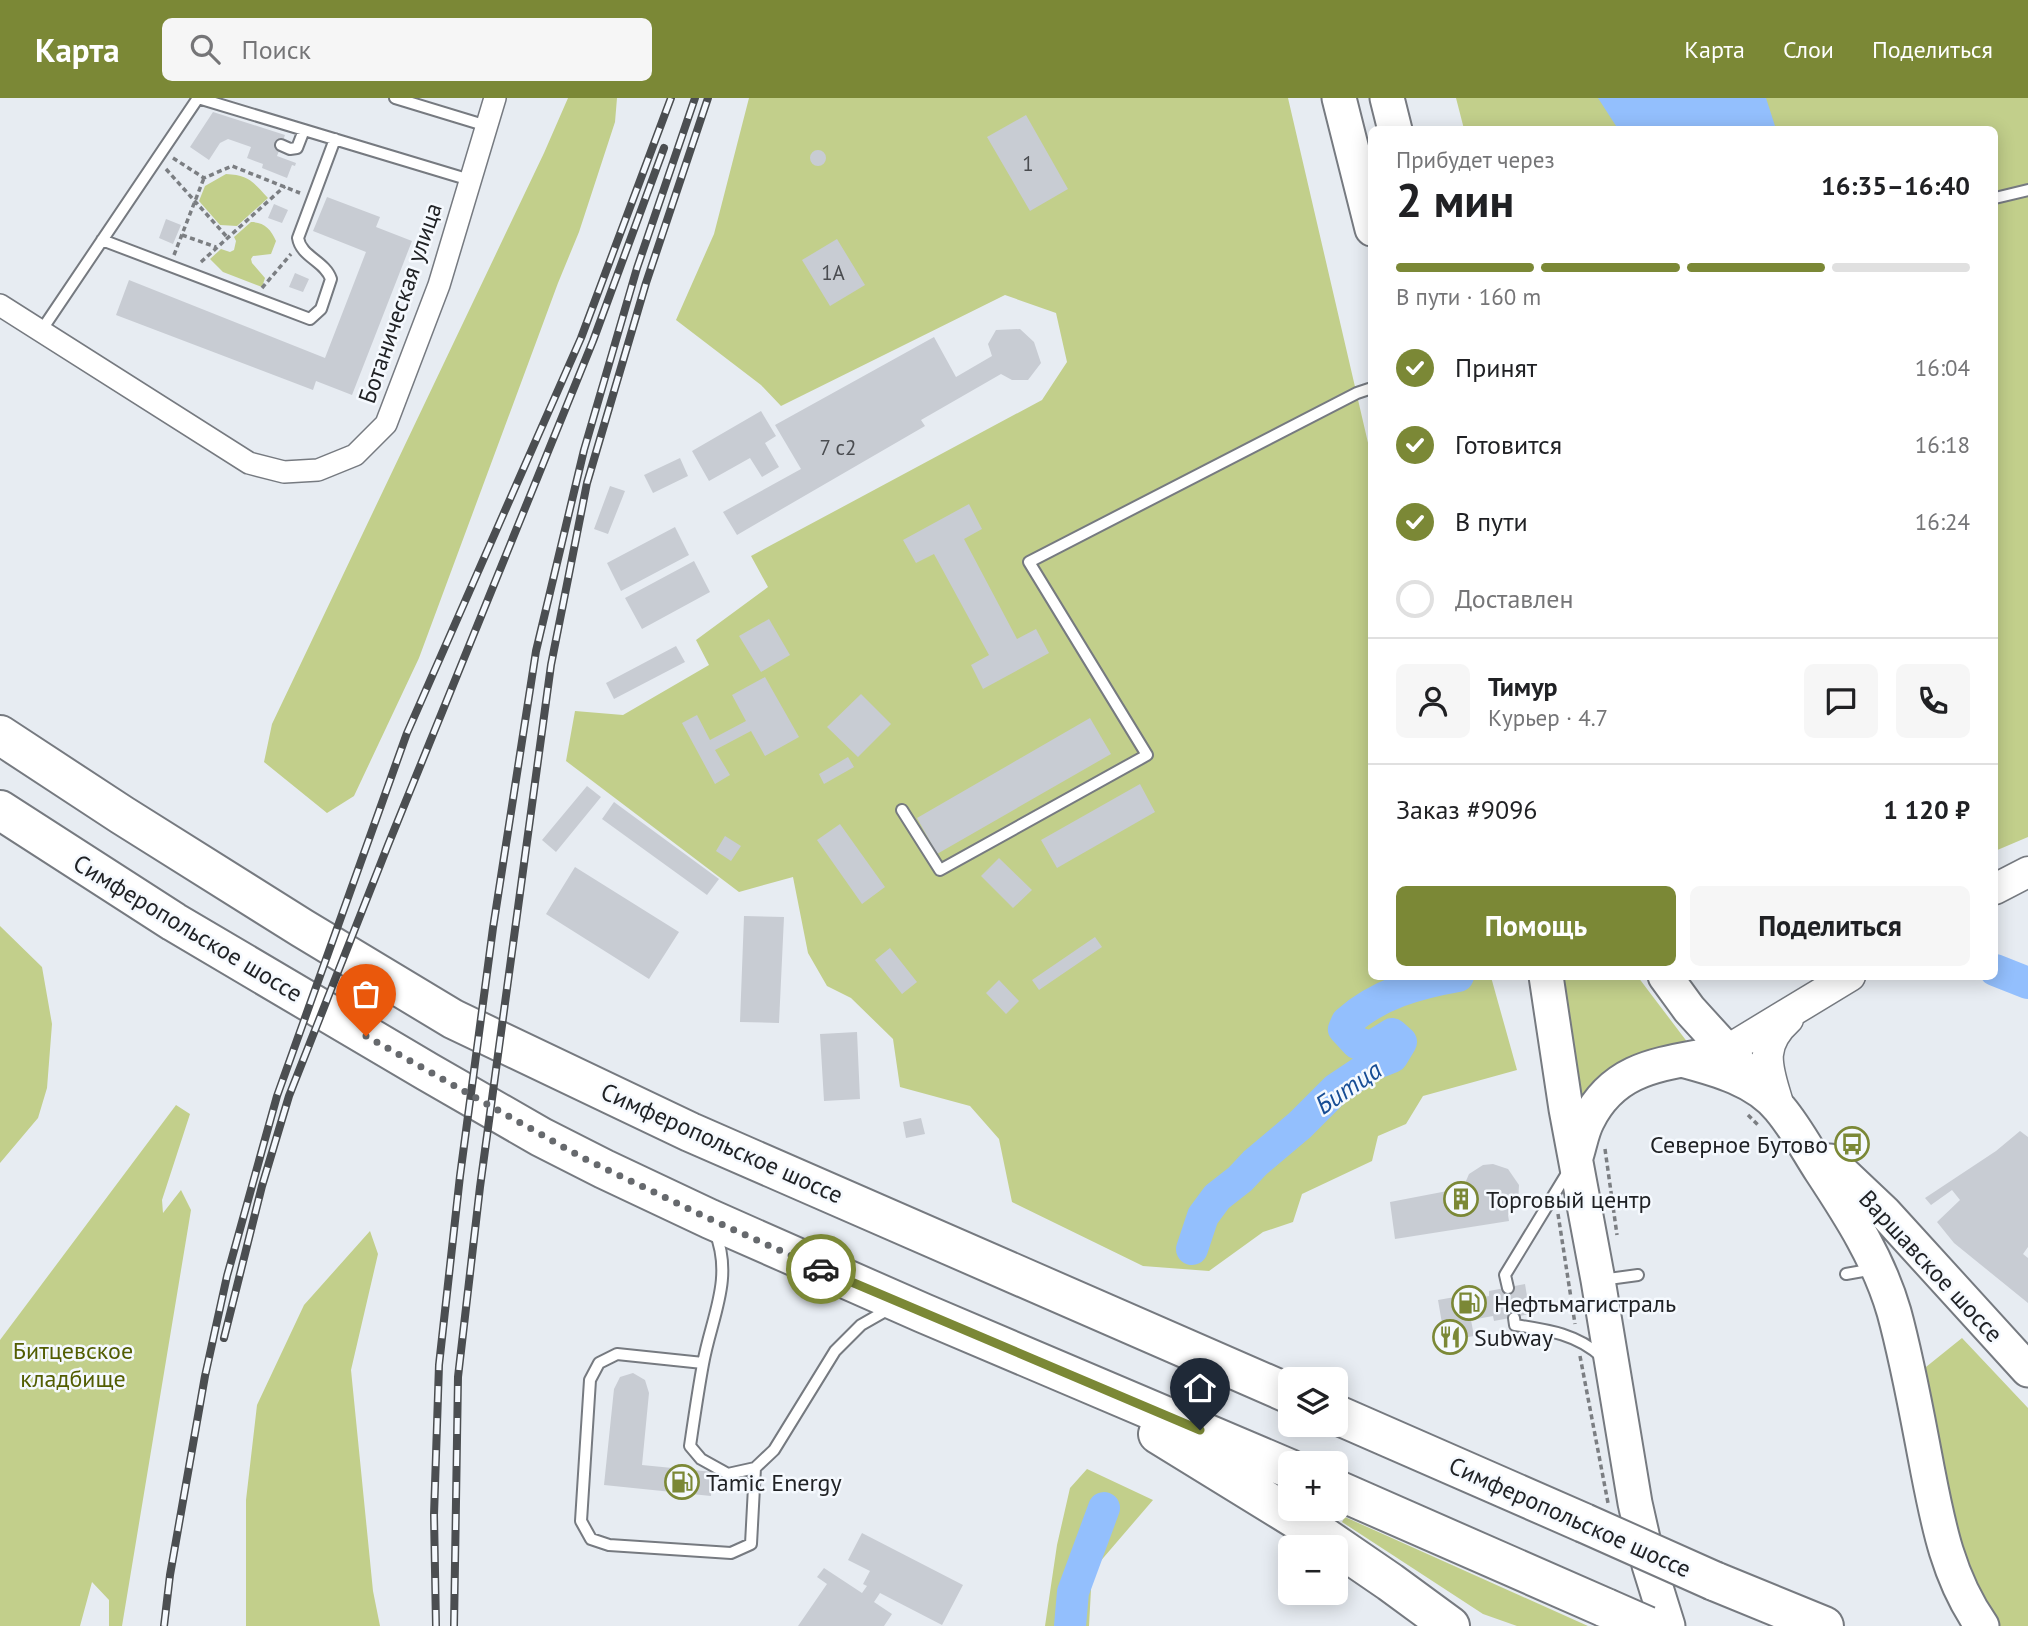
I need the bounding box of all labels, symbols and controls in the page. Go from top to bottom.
search box [162,18,652,81]
text: Карта [35,28,120,71]
icon: search [186,30,224,68]
text: Поиск [242,33,311,66]
text: Карта [1684,34,1745,65]
text: Слои [1783,34,1834,65]
text: Поделиться [1872,34,1993,65]
text: Прибудет через [1396,145,1555,174]
house number: 1 [1022,150,1034,177]
text: 16:35–16:40 [1821,169,1970,202]
text: 2 мин [1396,170,1514,230]
street label: Ботаническая улица [351,199,449,407]
house number: 1А [821,259,846,286]
text: В пути · 160 m [1396,282,1541,311]
icon: check [1396,349,1434,387]
text: Принят [1455,351,1537,384]
text: 16:04 [1915,353,1970,382]
icon: check [1396,426,1434,464]
text: Готовится [1455,428,1562,461]
text: 16:18 [1915,430,1970,459]
house number: 7 с2 [820,434,856,461]
icon: check [1396,503,1434,541]
text: В пути [1455,505,1528,538]
text: 16:24 [1915,507,1970,536]
text: Доставлен [1455,582,1574,615]
button: person [1396,664,1470,738]
button: chat [1804,664,1878,738]
button: phone [1896,664,1970,738]
text: Тимур [1488,670,1558,703]
text: Курьер · 4.7 [1488,703,1608,732]
text: Заказ #9096 [1396,793,1538,826]
text: 1 120 ₽ [1883,793,1970,826]
street label: Симферопольское шоссе [68,847,308,1009]
button: Помощь [1396,886,1676,966]
button: Поделиться [1690,886,1970,966]
pin [336,964,396,1036]
icon: bag [347,975,385,1013]
water label: Битца [1308,1053,1388,1121]
street label: Симферопольское шоссе [596,1076,848,1210]
bus stop icon: Северное Бутово [1833,1125,1871,1163]
place label: Северное Бутово [1650,1129,1828,1160]
building icon: Торговый центр [1442,1180,1480,1218]
street label: Варшавское шоссе [1852,1183,2010,1349]
place label: Торговый центр [1486,1184,1652,1215]
courier [786,1234,856,1304]
icon: car [802,1250,840,1288]
fuel station icon: Нефтьмагистраль [1450,1284,1488,1322]
place label: Нефтьмагистраль [1494,1288,1676,1319]
restaurant icon: Subway [1431,1318,1469,1356]
place label: Subway [1474,1322,1553,1353]
park label: Битцевское кладбище [13,1335,133,1394]
pin [1170,1358,1230,1430]
map controls [1278,1367,1348,1605]
button: layers [1278,1367,1348,1437]
icon: home [1181,1369,1219,1407]
street label: Симферопольское шоссе [1444,1450,1696,1584]
button: + [1278,1451,1348,1521]
fuel station icon: Tamic Energy [663,1463,701,1501]
place label: Tamic Energy [706,1467,842,1498]
button: − [1278,1535,1348,1605]

